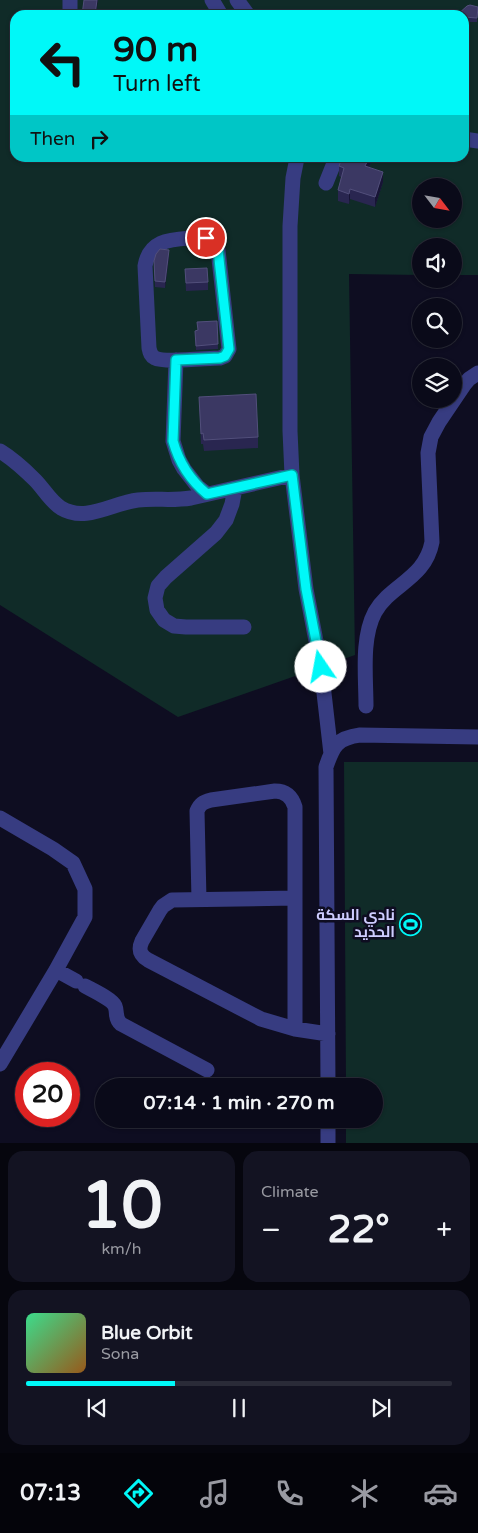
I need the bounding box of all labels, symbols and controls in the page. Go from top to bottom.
text: 90 m [113,29,198,71]
icon: left [30,30,95,95]
text: Turn left [113,71,201,97]
icon: right [85,125,113,153]
text: Then [30,128,75,150]
north arrow [412,178,462,228]
map controls [412,178,462,408]
pin [185,217,227,259]
icon: arrive [192,224,220,252]
button: sound [412,238,462,288]
button: search [412,298,462,348]
button: layers [412,358,462,408]
position arrow [294,640,346,692]
place label: نادي السكة الحديد [316,906,395,941]
sports icon: نادي السكة الحديد [399,912,423,936]
speed limit sign: 20 [15,1062,80,1127]
text: 07:14 · 1 min · 270 m [143,1092,335,1114]
text: 10 [81,1167,162,1246]
text: Climate [261,1182,319,1202]
text: 22° [328,1207,390,1253]
text: − [261,1213,281,1247]
text: + [436,1213,452,1247]
text: km/h [101,1239,142,1259]
text: Blue Orbit [101,1322,193,1344]
text: Sona [101,1344,139,1364]
icon: previous [83,1394,111,1422]
icon: pause [225,1394,253,1422]
icon: next [367,1394,395,1422]
icon: directions [121,1476,156,1511]
icon: music [197,1476,232,1511]
icon: phone [272,1476,307,1511]
icon: climate [347,1476,382,1511]
icon: car [423,1476,458,1511]
text: 07:13 [20,1480,81,1506]

